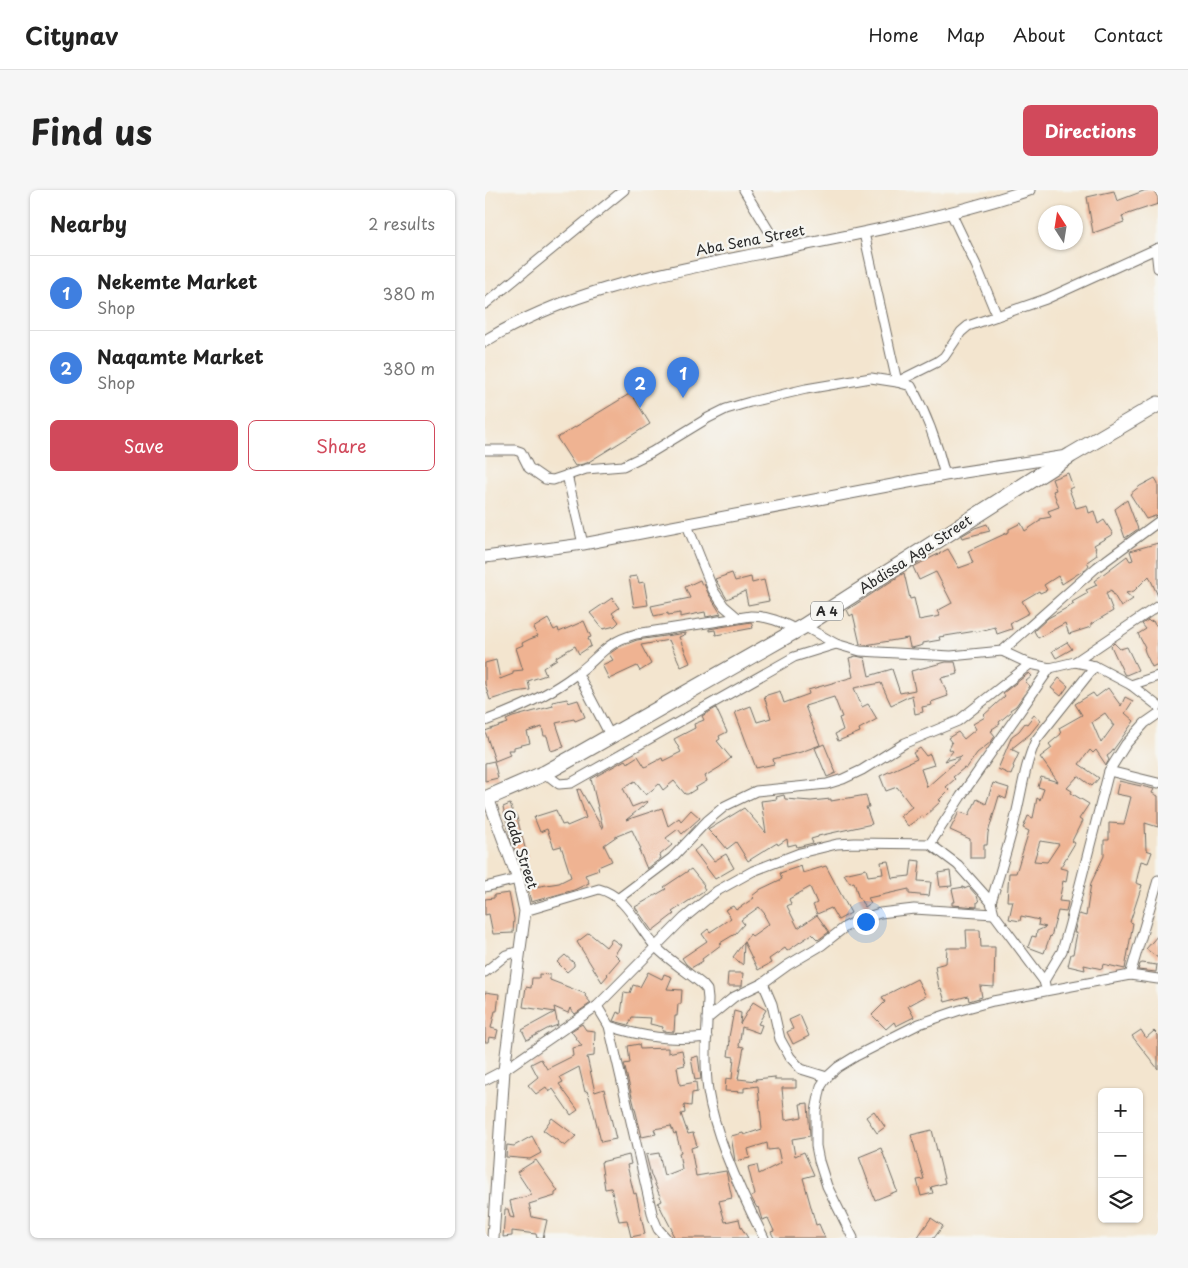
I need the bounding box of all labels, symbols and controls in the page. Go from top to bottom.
text: Citynav [25,17,118,53]
text: Home [868,21,918,48]
text: Map [946,21,985,48]
text: About [1013,21,1065,48]
text: Contact [1093,21,1163,48]
text: Find us [30,104,152,157]
button: Directions [1023,105,1158,156]
north arrow [1038,205,1083,250]
text: Nearby [50,207,127,239]
text: 2 results [368,211,435,235]
street label: Aba Sena Street [694,219,806,261]
text: Nekemte Market [97,267,258,295]
text: 1 [62,281,70,305]
text: 380 m [383,281,435,305]
text: Shop [97,295,135,319]
text: Naqamte Market [97,342,264,370]
text: 2 [60,356,72,380]
text: 380 m [383,356,435,380]
pin: 1 [667,357,699,398]
pin: 2 [624,367,656,408]
text: Shop [97,370,135,394]
button: Save [50,420,238,471]
button: Share [248,420,435,471]
street label: Abdissa Aga Street [854,509,976,599]
road number: A 4 [811,602,843,621]
street label: Gada Street [498,807,544,892]
your location [853,909,879,935]
map controls [1098,1088,1143,1223]
button: + [1098,1088,1143,1133]
button: − [1098,1133,1143,1178]
button: layers [1098,1178,1143,1223]

